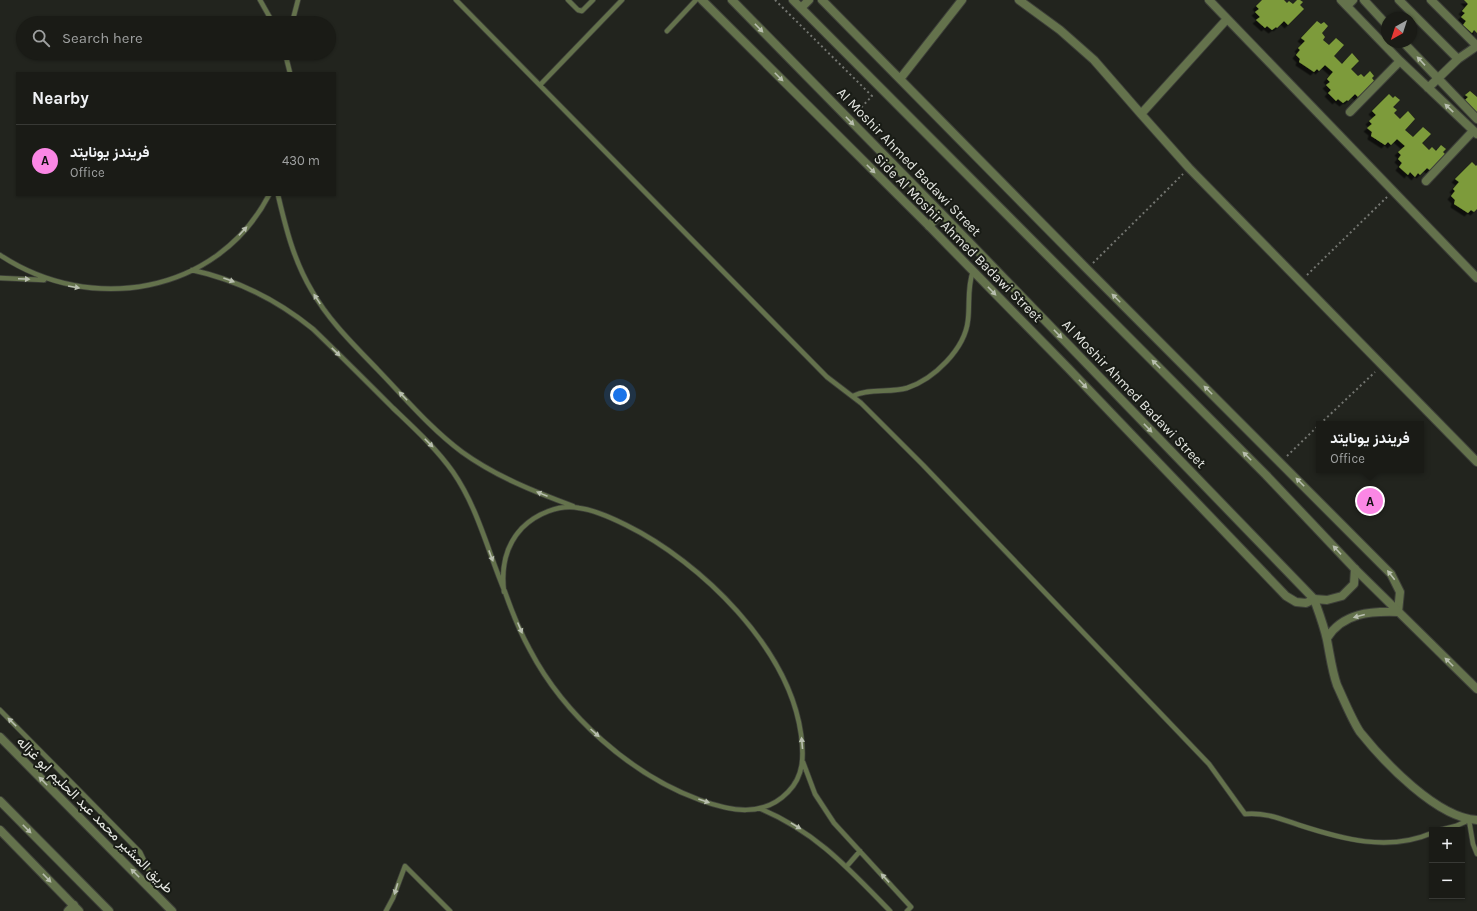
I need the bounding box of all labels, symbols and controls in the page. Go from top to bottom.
north arrow [1381,12,1417,48]
search box [16,16,336,60]
one-way arrow [754,23,764,33]
icon: search [30,27,52,49]
text: Search here [62,29,143,47]
one-way arrow [1417,56,1426,65]
one-way arrow [774,72,784,82]
street label: Al Moshir Ahmed Badawi Street [833,84,985,240]
text: Nearby [32,88,89,108]
one-way arrow [1444,103,1454,112]
one-way arrow [845,116,855,126]
text: فريندز يونايتد [70,143,149,161]
street label: Side Al Moshir Ahmed Badawi Street [870,150,1046,326]
text: A [41,153,49,168]
text: 430 m [282,153,320,168]
one-way arrow [866,164,876,174]
text: Office [70,165,105,180]
one-way arrow [238,226,248,236]
one-way arrow [18,276,31,282]
one-way arrow [224,277,236,283]
one-way arrow [68,284,80,290]
one-way arrow [987,286,997,296]
one-way arrow [313,294,321,304]
one-way arrow [1111,294,1121,303]
street label: Al Moshir Ahmed Badawi Street [1058,316,1210,472]
one-way arrow [1053,329,1063,339]
one-way arrow [331,347,341,357]
one-way arrow [1151,359,1161,369]
one-way arrow [1078,379,1088,389]
your location [610,385,630,405]
one-way arrow [1203,385,1213,395]
one-way arrow [398,391,408,401]
popup [1316,421,1424,473]
one-way arrow [1144,423,1153,433]
text: فريندز يونايتد [1330,429,1410,447]
one-way arrow [424,438,434,448]
one-way arrow [1242,451,1252,461]
text: Office [1330,451,1365,466]
one-way arrow [1295,477,1305,487]
pin: A [1357,486,1383,516]
one-way arrow [536,490,548,496]
one-way arrow [1332,545,1342,555]
one-way arrow [488,550,494,562]
one-way arrow [1387,570,1395,581]
one-way arrow [1353,613,1365,619]
one-way arrow [517,622,523,634]
one-way arrow [1444,657,1454,667]
one-way arrow [7,717,17,727]
one-way arrow [589,728,600,737]
street label: طريق المشير محمد عبد الحليم ابو غزاله [13,733,177,897]
one-way arrow [798,737,805,749]
one-way arrow [38,776,48,786]
one-way arrow [698,798,710,804]
one-way arrow [790,823,802,830]
one-way arrow [23,824,32,834]
map controls [1429,827,1465,899]
button: + [1429,827,1465,863]
button: − [1429,863,1465,899]
one-way arrow [130,868,140,878]
one-way arrow [42,873,52,883]
one-way arrow [880,873,889,883]
one-way arrow [393,883,399,895]

